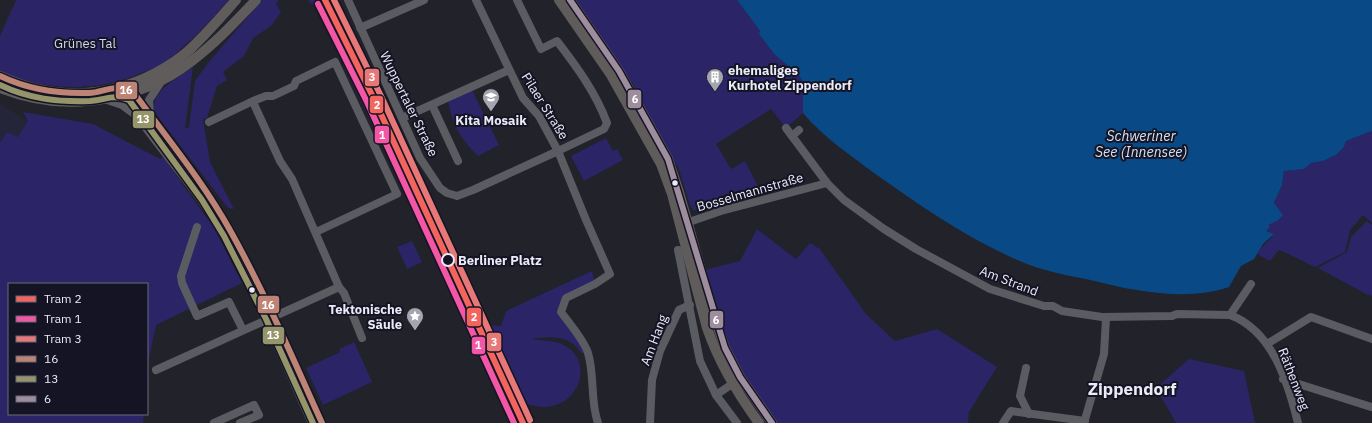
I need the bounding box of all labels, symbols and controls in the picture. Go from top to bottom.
park label: Grünes Tal [54,35,117,52]
street label: Wuppertaler Straße [376,49,442,159]
place label: ehemaliges Kurhotel Zippendorf [728,62,852,94]
building icon: ehemaliges Kurhotel Zippendorf [705,67,725,92]
line badge: 3 [364,68,380,87]
street label: Pilaer Straße [518,69,572,143]
text: 3 [369,70,375,84]
line badge: 16 [115,81,138,100]
text: 16 [119,83,133,97]
school or university icon: Kita Mosaik [481,87,501,112]
line badge: 6 [627,89,642,109]
text: 6 [632,92,639,106]
line badge: 2 [369,95,384,114]
text: 2 [374,98,381,112]
line badge: 13 [132,110,155,129]
text: 13 [136,112,150,126]
place label: Kita Mosaik [455,112,527,129]
line badge: 1 [374,125,390,144]
water label: Schweriner See (Innensee) [1095,127,1187,161]
text: 1 [379,128,386,142]
street label: Bosselmannstraße [695,169,805,215]
unlabelled marker [670,178,680,188]
place label: Berliner Platz [458,252,542,269]
marker: Berliner Platz [441,253,455,267]
street label: Am Strand [977,262,1041,300]
legend [8,283,148,415]
unlabelled marker [247,285,257,295]
text: Tram 2 [44,291,82,306]
line badge: 16 [257,295,280,314]
text: 16 [261,298,275,312]
place label: Tektonische Säule [329,301,402,333]
place icon: Tektonische Säule [405,306,425,331]
line badge: 2 [466,307,482,327]
text: 2 [471,310,478,324]
line badge: 6 [709,310,724,329]
text: Tram 1 [44,311,82,326]
street label: Am Hang [637,312,672,368]
text: 6 [713,313,720,327]
line badge: 13 [262,326,285,345]
text: 13 [266,328,280,342]
text: Tram 3 [44,331,82,346]
line badge: 3 [486,332,502,352]
text: 3 [491,335,497,349]
line badge: 1 [471,336,486,355]
text: 1 [475,338,482,352]
street label: Räthenweg [1274,345,1314,413]
text: 16 [44,351,58,366]
text: 13 [44,371,58,386]
district label: Zippendorf [1088,378,1176,400]
text: 6 [44,391,51,406]

